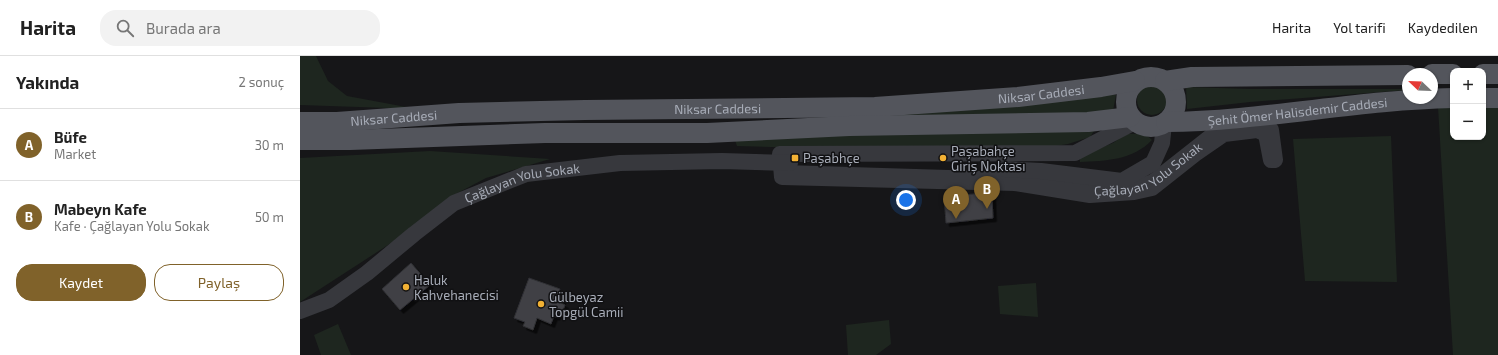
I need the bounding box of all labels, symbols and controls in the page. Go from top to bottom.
search box [100,10,380,46]
text: Harita [20,16,76,39]
icon: search [114,17,136,39]
text: Burada ara [146,19,221,37]
text: Harita [1272,19,1311,36]
text: Yol tarifi [1333,19,1386,36]
text: Kaydedilen [1408,19,1478,36]
north arrow [1402,68,1438,104]
map controls [1450,68,1486,140]
button: + [1450,68,1486,104]
text: Yakında [16,72,79,92]
text: 2 sonuç [238,74,284,90]
street label: Niksar Caddesi [997,81,1085,106]
street label: Şehit Ömer Halisdemir Caddesi [1207,94,1388,129]
street label: Niksar Caddesi [674,100,761,117]
button: − [1450,104,1486,140]
street label: Niksar Caddesi [350,107,438,129]
text: Büfe [54,128,87,146]
text: A [25,137,33,153]
text: 30 m [255,137,284,153]
street label: Çağlayan Yolu Sokak [1094,138,1205,200]
place label: Paşabahçe Giriş Noktası [951,143,1025,175]
text: Market [54,146,96,162]
place label: Paşabhçe [803,150,860,167]
marker: Paşabhçe [790,153,800,163]
marker: Paşabahçe Giriş Noktası [938,153,948,163]
street label: Çağlayan Yolu Sokak [462,160,581,207]
pin: B [974,176,1000,209]
pin: A [943,186,969,219]
your location [896,190,916,210]
text: Mabeyn Kafe [54,200,147,218]
text: B [25,209,33,225]
text: 50 m [255,209,284,225]
text: Kafe · Çağlayan Yolu Sokak [54,218,210,234]
button: Kaydet [16,264,146,301]
button: Paylaş [154,264,284,301]
place label: Haluk Kahvehanecisi [414,272,499,303]
marker: Haluk Kahvehanecisi [401,282,411,292]
place label: Gülbeyaz Topgül Camii [549,289,624,320]
marker: Gülbeyaz Topgül Camii [536,299,546,309]

